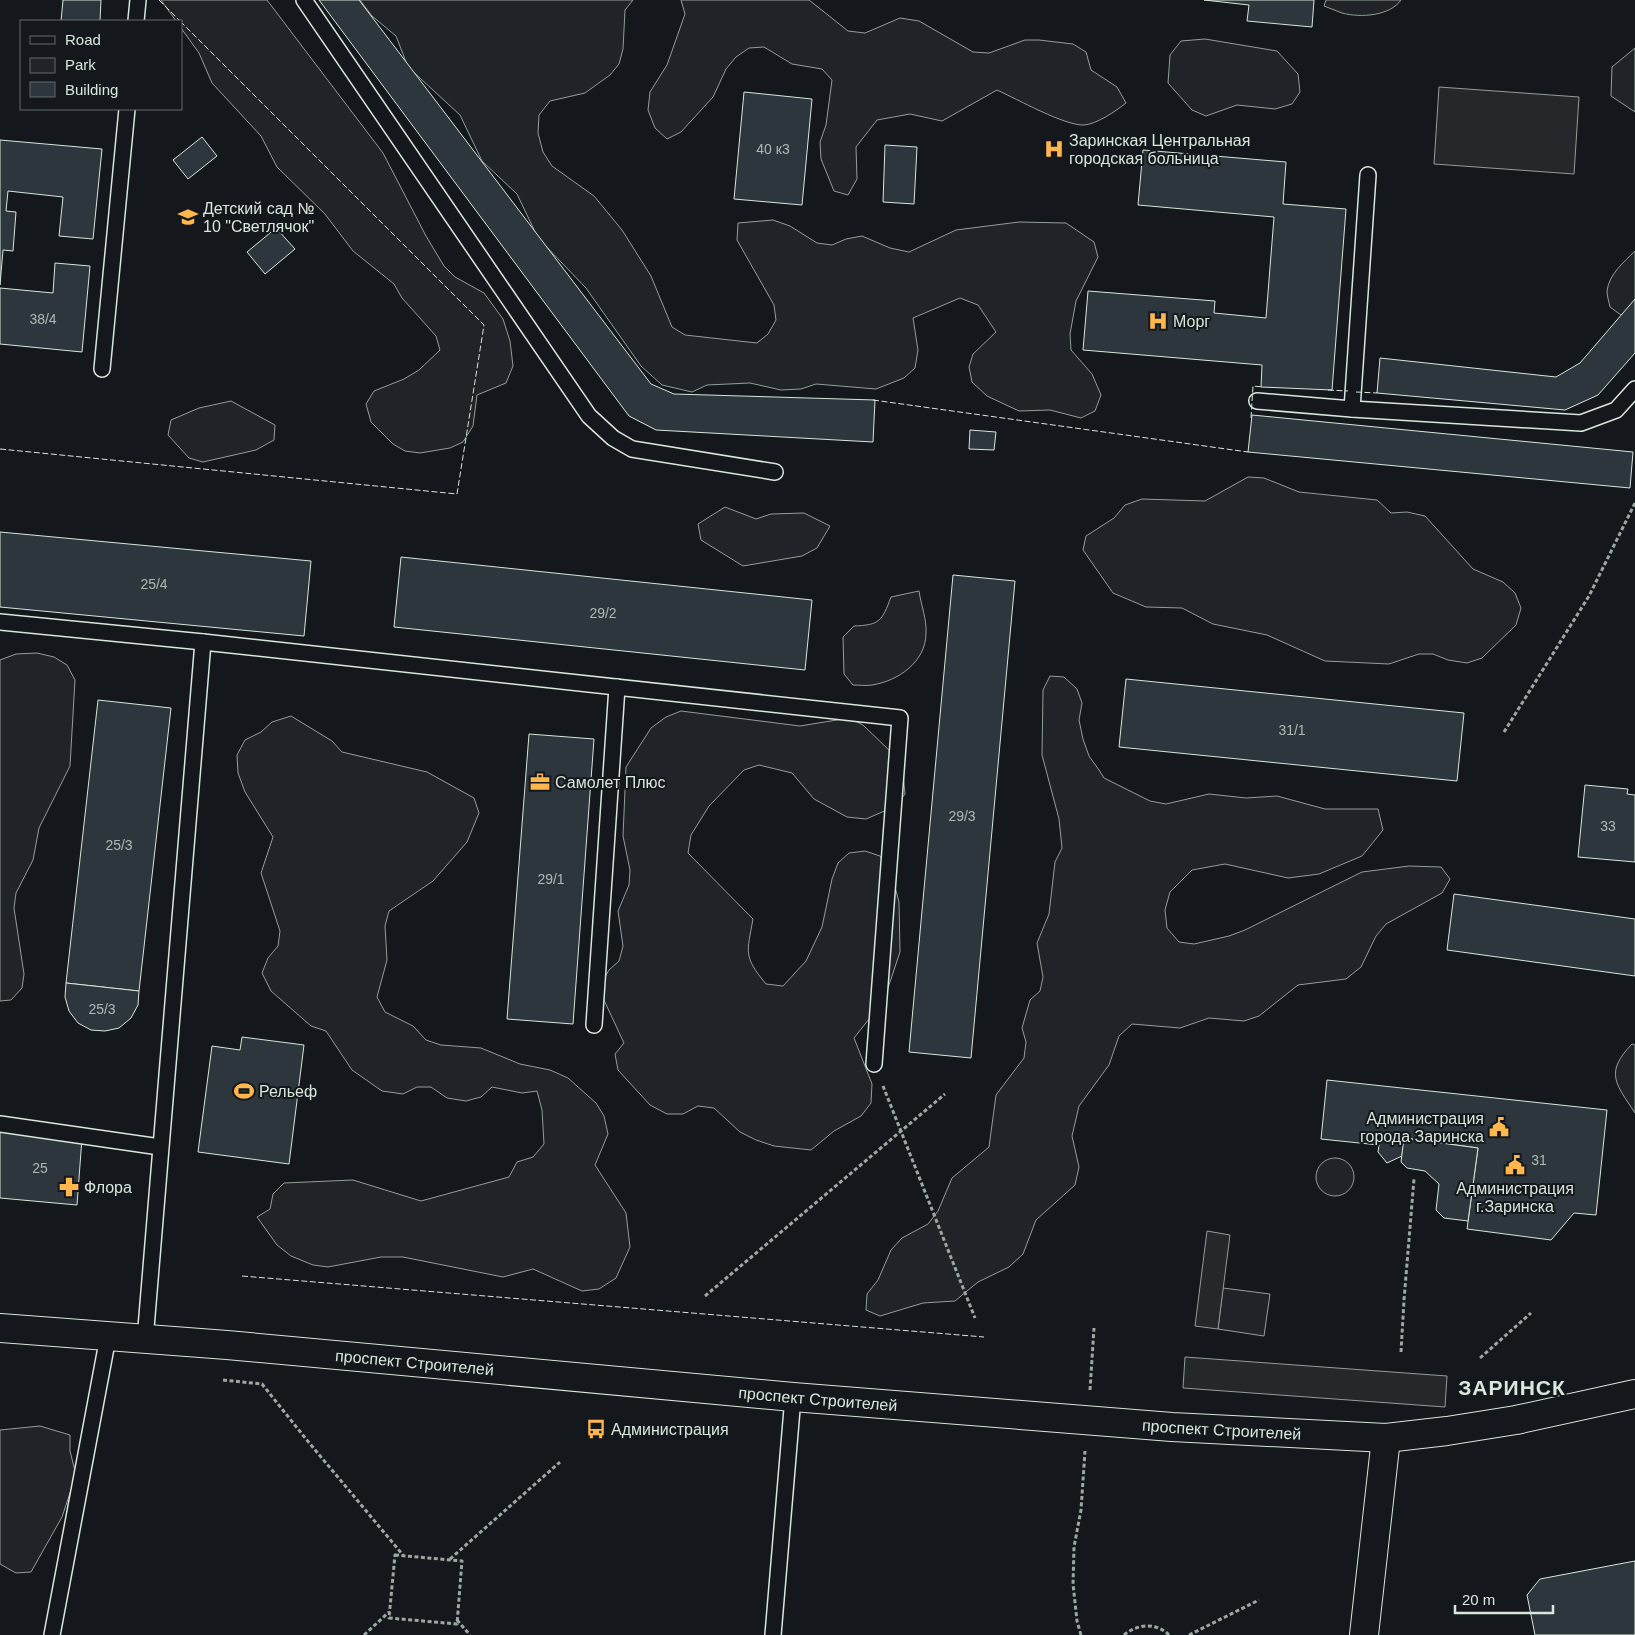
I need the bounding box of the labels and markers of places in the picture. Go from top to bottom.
place label: Заринская Центральная городская больница [1069,132,1250,167]
hospital icon: Заринская Центральная городская больница [1043,138,1065,160]
place label: Детский сад № 10 "Светлячок" [203,200,315,235]
school or university icon: Детский сад № 10 "Светлячок" [177,206,199,228]
hospital icon: Морг [1147,310,1169,332]
place label: Морг [1173,313,1210,330]
office icon: Самолет Плюс [529,771,551,793]
place label: Самолет Плюс [555,774,666,791]
sports icon: Рельеф [233,1080,255,1102]
place label: Рельеф [259,1083,317,1100]
place label: Администрация города Заринска [1360,1110,1484,1145]
public building icon: Администрация города Заринска [1488,1116,1510,1138]
public building icon: Администрация г.Заринска [1504,1154,1526,1176]
pharmacy icon: Флора [58,1176,80,1198]
place label: Флора [84,1179,132,1196]
place label: Администрация г.Заринска [1456,1180,1574,1215]
bus stop icon: Администрация [585,1418,607,1440]
place label: Администрация [611,1421,729,1438]

